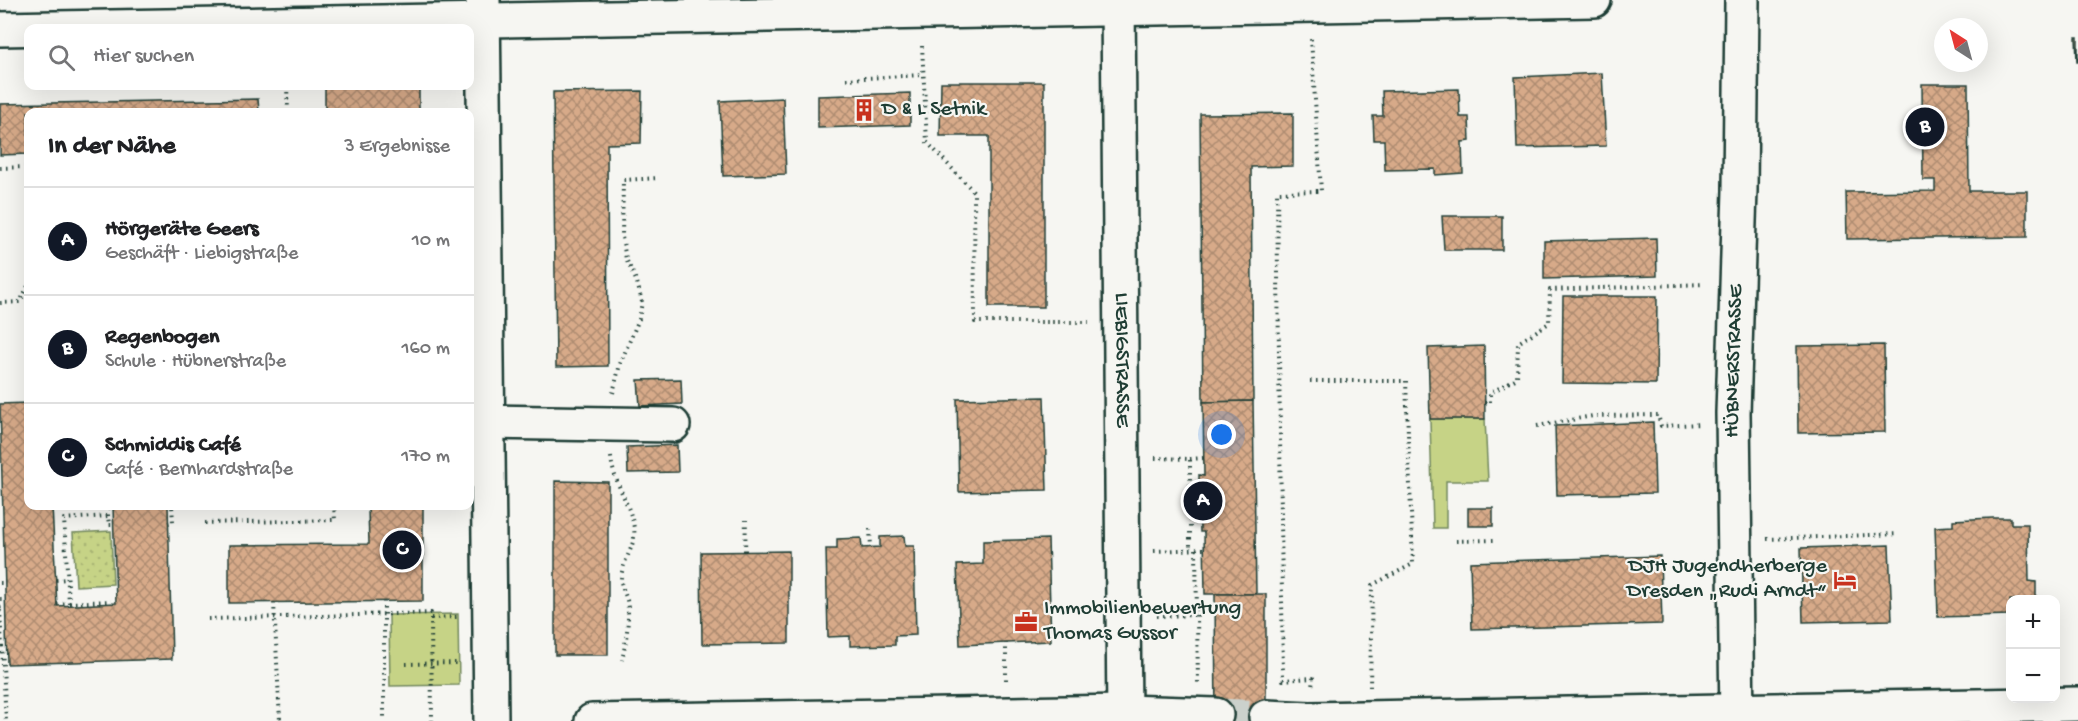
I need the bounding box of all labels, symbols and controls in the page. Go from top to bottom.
north arrow [1934,18,1988,72]
search box [24,24,474,90]
icon: search [45,41,78,74]
text: Hier suchen [93,44,194,70]
building icon: D & L Setnik [851,97,877,123]
place label: D & L Setnik [880,97,988,123]
pin: B [1906,104,1944,150]
text: In der Nähe [48,132,176,163]
text: 3 Ergebnisse [344,136,450,159]
text: Hörgeräte Geers [105,217,259,243]
text: A [62,230,73,253]
text: 10 m [412,230,450,253]
text: Geschäft · Liebigstraße [105,243,298,266]
street label: HÜBNERSTRASSE [1720,283,1750,438]
street label: LIEBIGSTRASSE [1107,292,1135,429]
text: Regenbogen [105,325,220,351]
text: B [62,338,73,361]
text: 160 m [401,338,450,361]
text: Schule · Hübnerstraße [105,351,286,374]
your location [1207,420,1236,449]
text: Schmiddis Café [105,433,241,459]
text: C [62,446,73,469]
text: 170 m [401,446,450,469]
text: Café · Bernhardstraße [105,459,293,482]
pin: A [1184,478,1222,524]
pin: C [382,528,422,572]
place label: DJH Jugendherberge Dresden „Rudi Arndt“ [1625,554,1828,605]
hotel icon: DJH Jugendherberge Dresden „Rudi Arndt“ [1832,567,1858,593]
map controls [2006,595,2060,703]
button: + [2006,595,2060,649]
place label: Immobilienbewertung Thomas Gussor [1042,596,1241,647]
office icon: Immobilienbewertung Thomas Gussor [1013,609,1039,635]
button: − [2006,649,2060,703]

